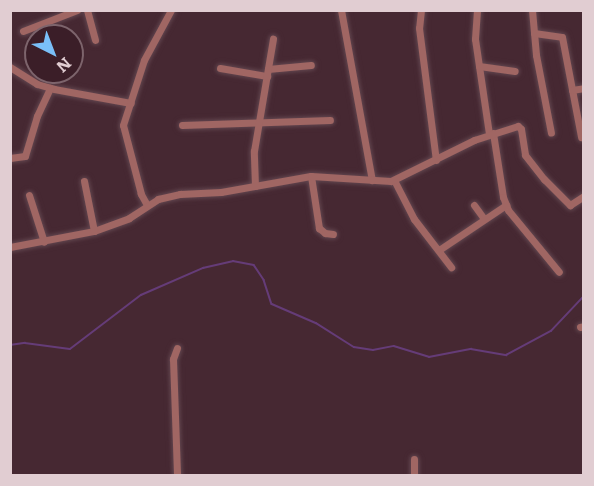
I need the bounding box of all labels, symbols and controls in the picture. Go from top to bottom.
north arrow [24,24,84,84]
text: N [52,52,78,79]

